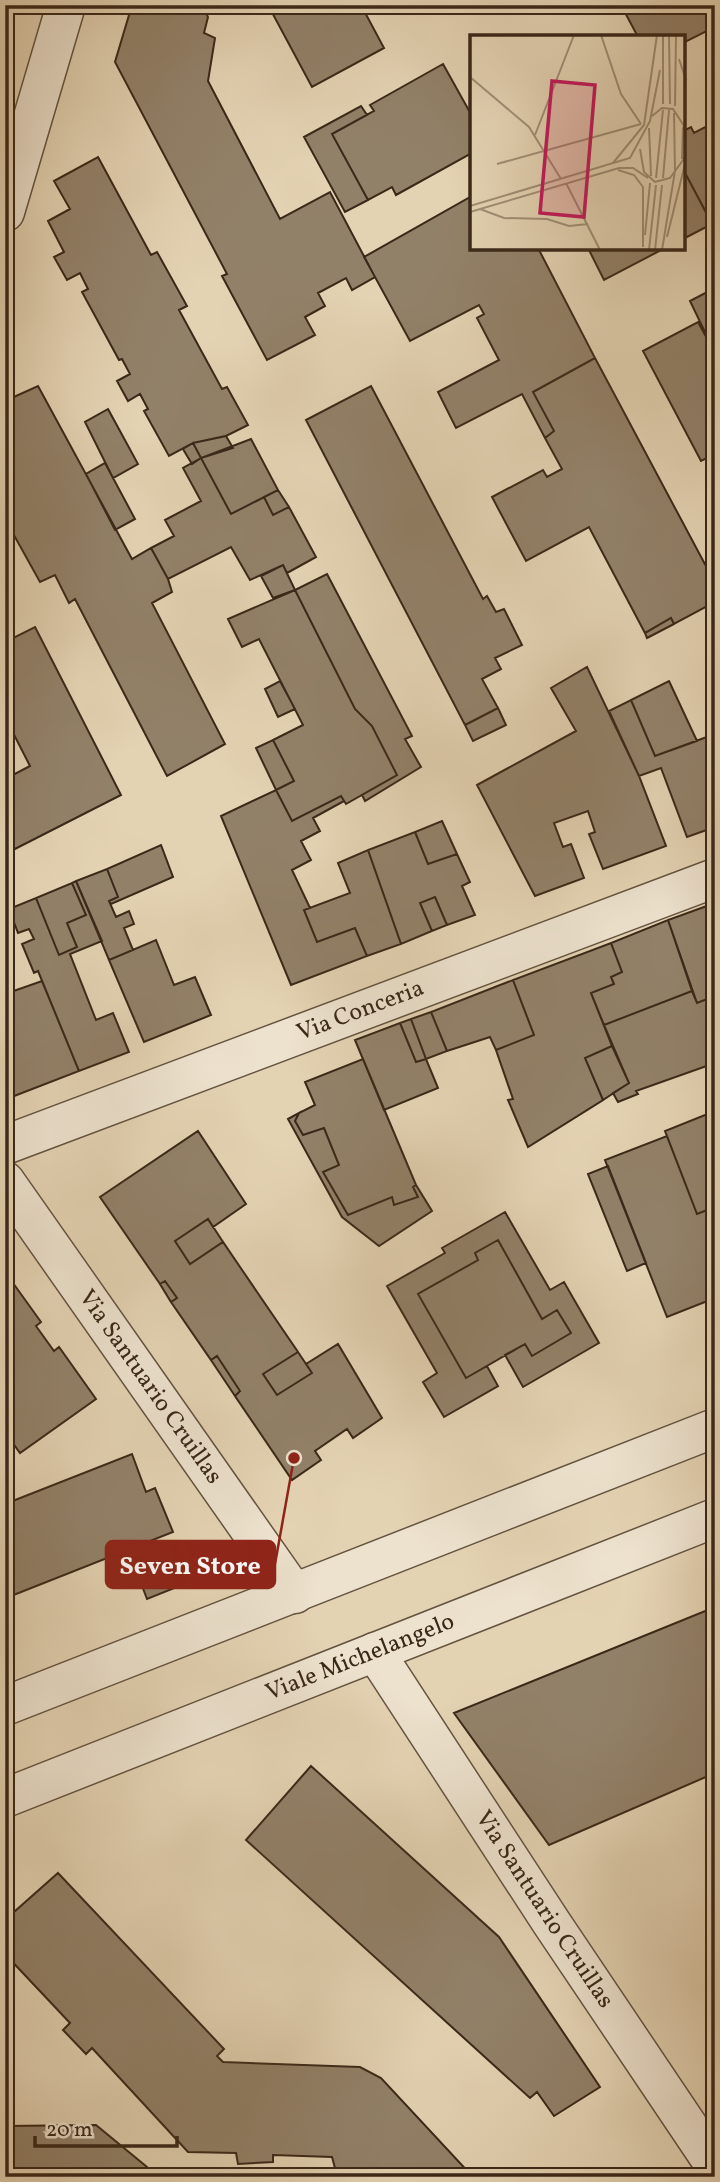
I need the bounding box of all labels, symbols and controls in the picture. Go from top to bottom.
inset map [470,35,685,250]
street label: Via Conceria [292,972,429,1051]
street label: Via Santuario Cruillas [70,1283,230,1491]
callout: Seven Store [106,1541,275,1588]
text: Seven Store [119,1549,261,1585]
street label: Viale Michelangelo [261,1605,460,1710]
street label: Via Santuario Cruillas [466,1804,621,2015]
scale bar [35,2105,177,2149]
text: 20 m [46,2116,92,2145]

